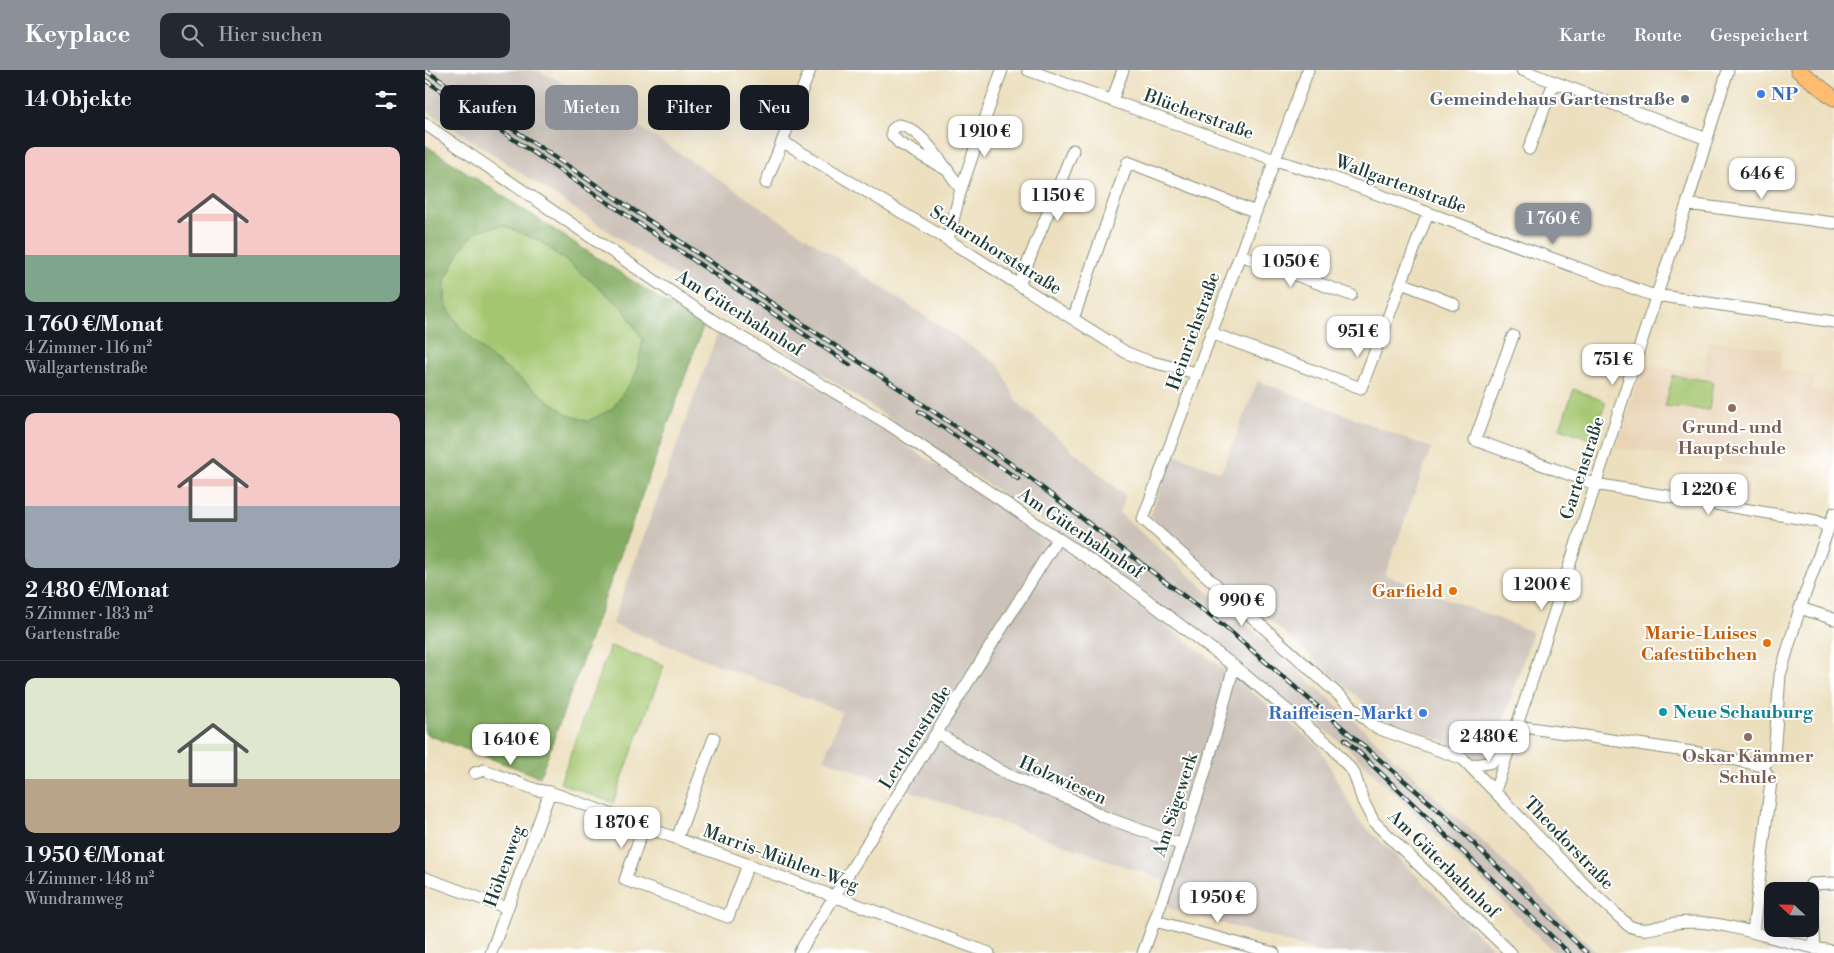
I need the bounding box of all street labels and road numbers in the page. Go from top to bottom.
street label: Blücherstraße [1140,84,1257,145]
street label: Wallgartenstraße [1331,150,1470,219]
street label: Scharnhorststraße [925,201,1066,300]
street label: Am Güterbahnhof [671,264,809,363]
street label: Heinrichstraße [1161,269,1226,394]
street label: Gartenstraße [1555,414,1610,523]
street label: Am Güterbahnhof [1013,482,1149,585]
street label: Lerchenstraße [874,681,957,794]
street label: Am Sägewerk [1148,749,1204,861]
street label: Holzwiesen [1015,751,1110,810]
street label: Theodorstraße [1518,792,1619,895]
street label: Am Güterbahnhof [1382,805,1505,924]
street label: Marris-Mühlen-Weg [700,820,862,898]
street label: Höhenweg [479,821,530,910]

